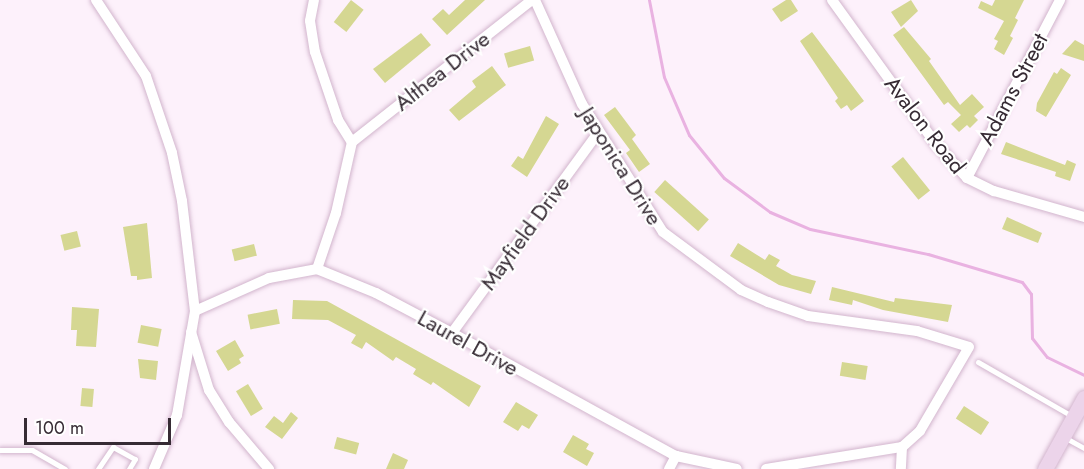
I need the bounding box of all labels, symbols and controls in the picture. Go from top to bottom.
street label: Althea Drive [389,26,495,116]
street label: Adams Street [973,29,1053,149]
street label: Avalon Road [879,71,971,179]
street label: Japonica Drive [574,102,668,230]
street label: Mayfield Drive [475,171,575,295]
street label: Laurel Drive [413,305,523,381]
scale bar [27,406,174,444]
text: 100 m [35,415,84,441]

